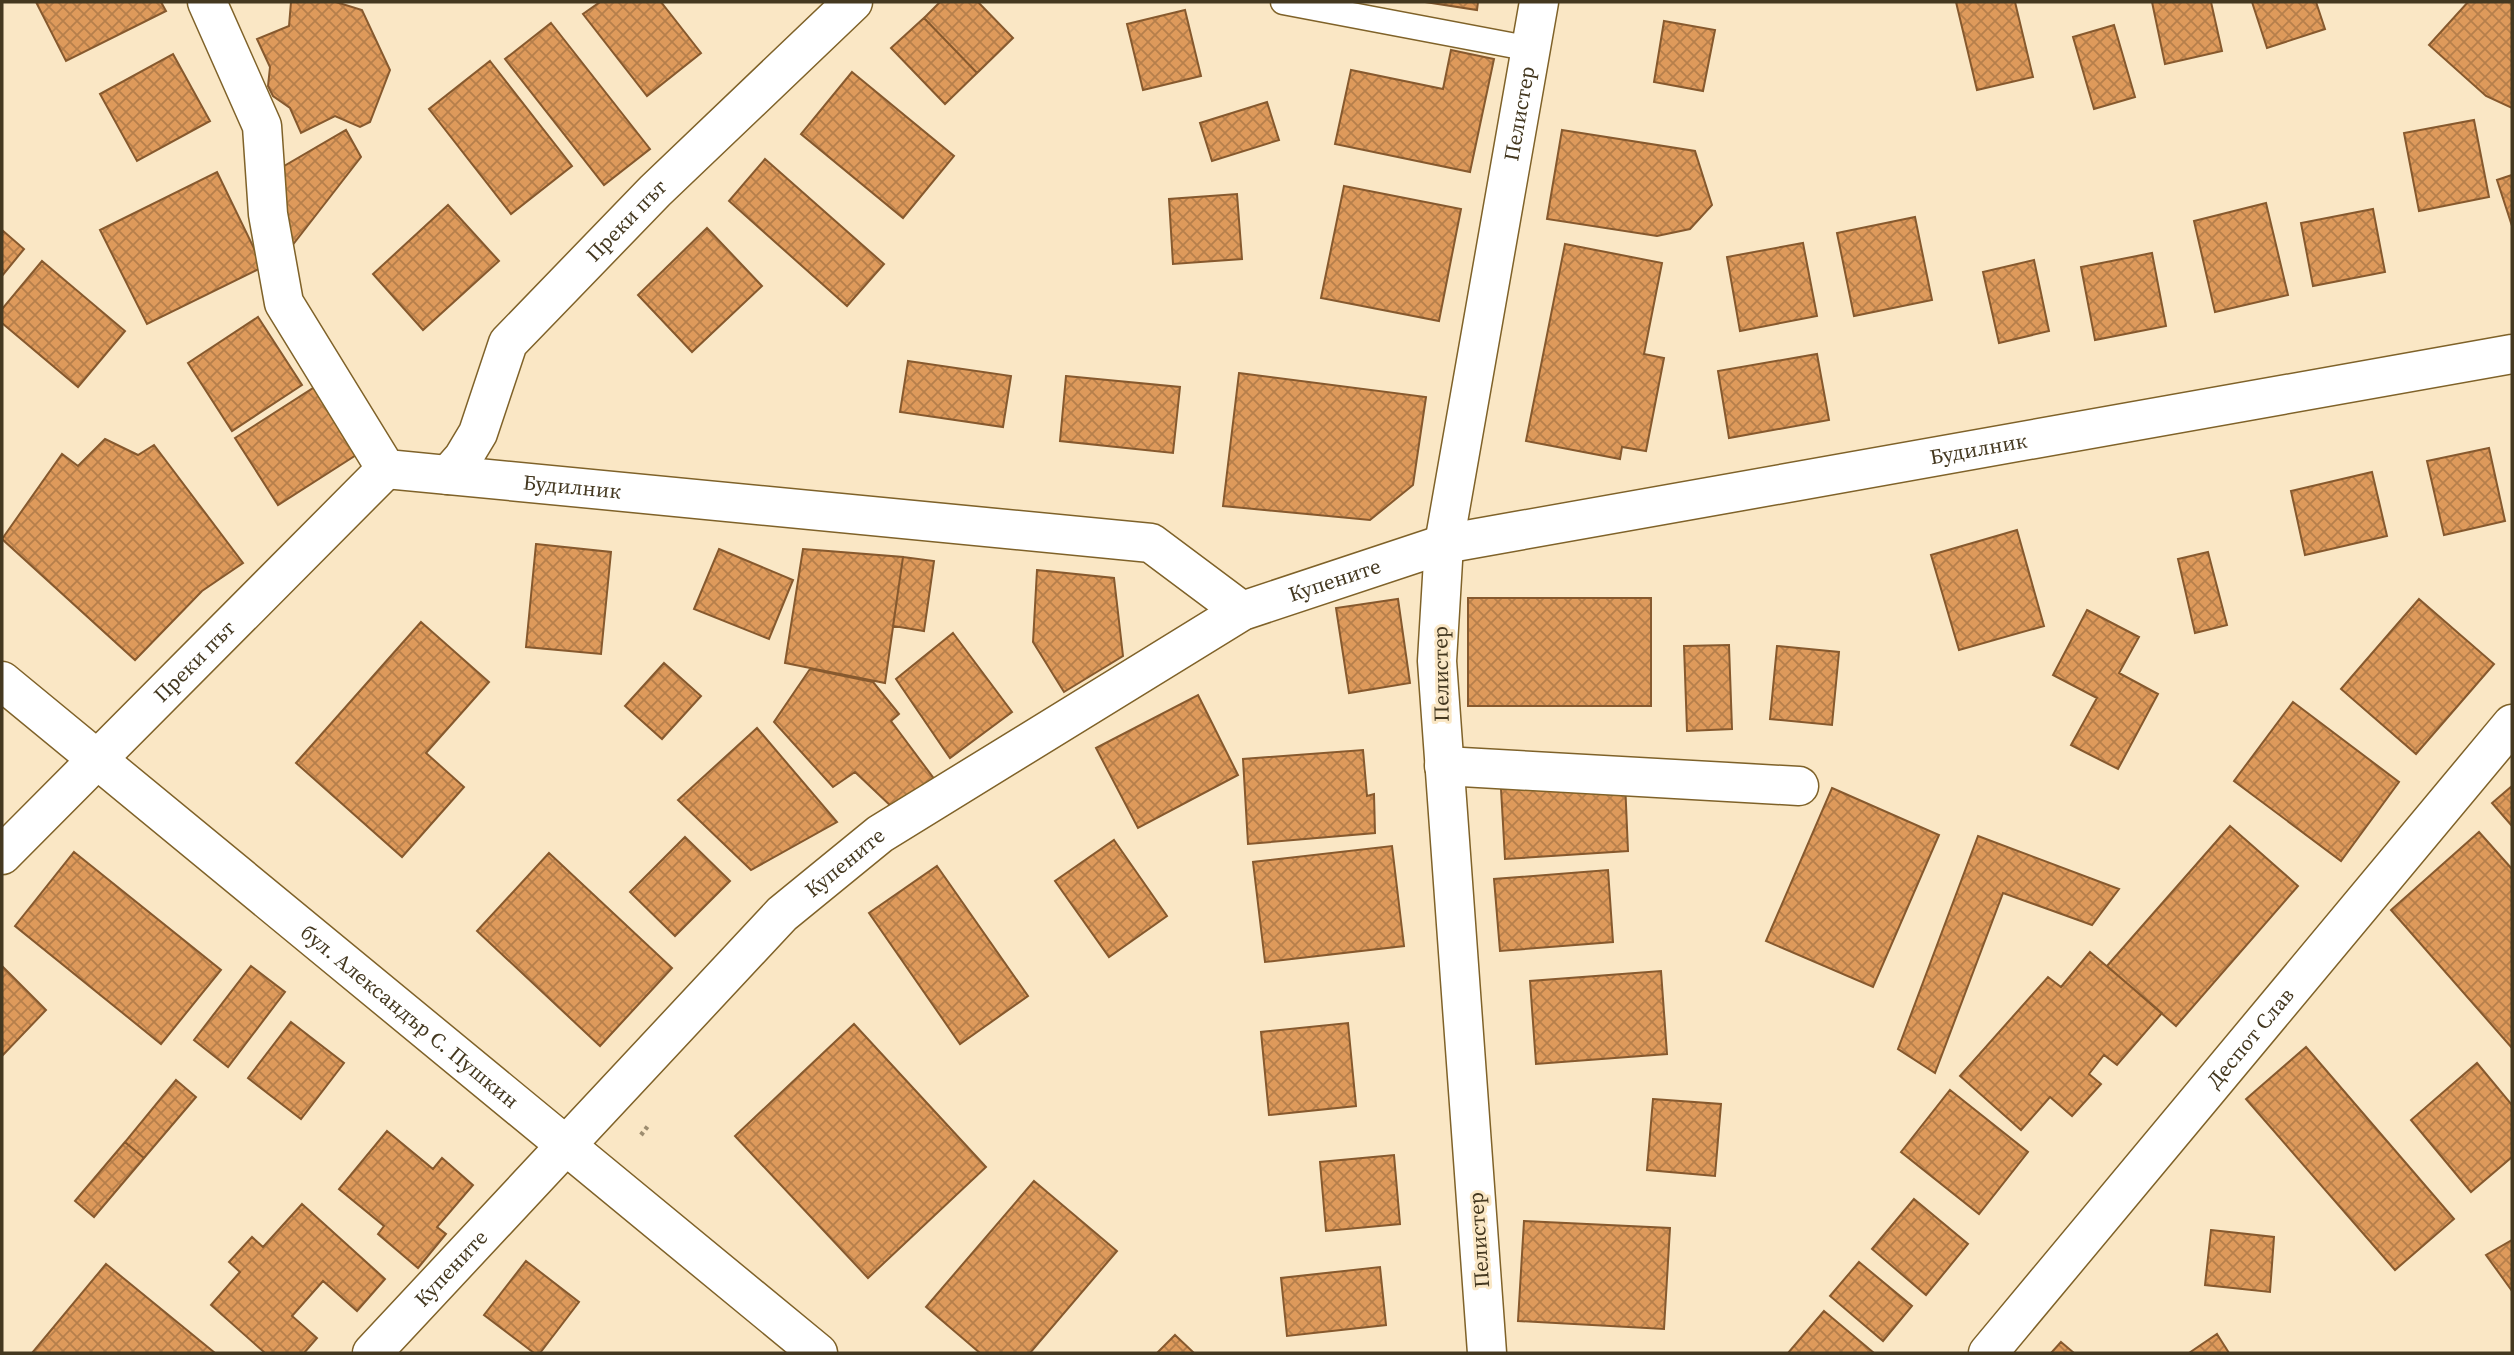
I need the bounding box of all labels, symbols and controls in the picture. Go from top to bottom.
street label: Пелистер [1496,64,1541,163]
street label: Преки път [579,172,673,268]
street label: Будилник [1927,425,2030,471]
street label: Будилник [522,467,623,506]
street label: Купените [1285,551,1384,609]
street label: Преки път [147,614,241,708]
street label: Пелистер [1425,626,1456,722]
street label: Купените [798,821,891,904]
street label: бул. Александър С. Пушкин [295,918,525,1115]
street label: Деспот Слав [2200,981,2301,1094]
street label: Пелистер [1461,1191,1496,1289]
street label: Купените [408,1223,494,1313]

